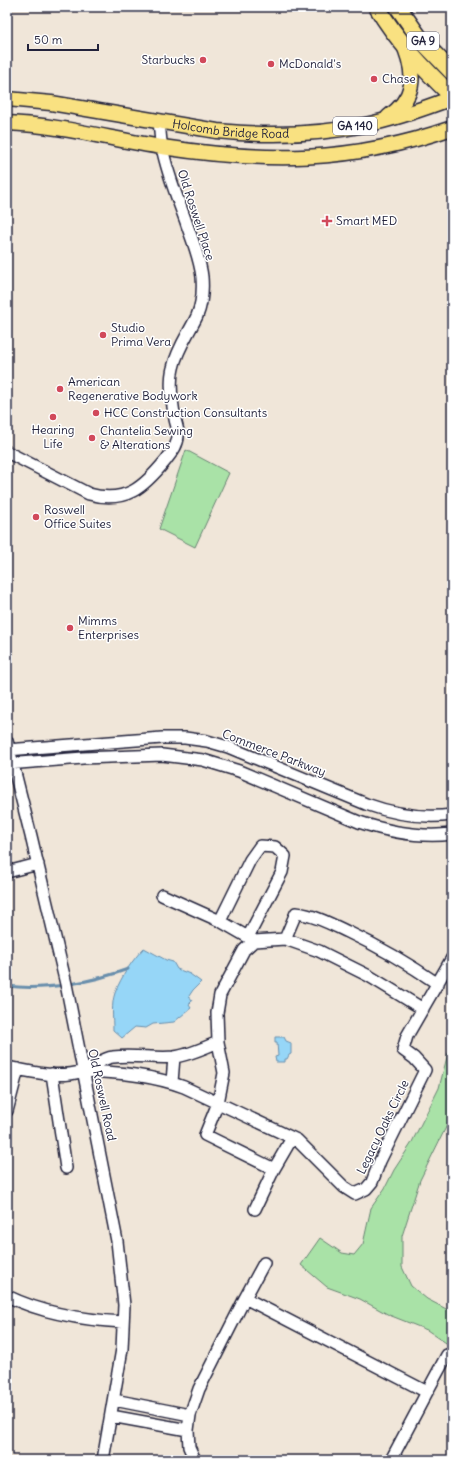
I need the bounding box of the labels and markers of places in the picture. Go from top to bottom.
place label: Starbucks [141,52,195,67]
marker: Starbucks [198,55,208,65]
place label: McDonald's [279,56,341,71]
marker: McDonald's [266,59,276,69]
place label: Chase [382,71,416,86]
marker: Chase [369,74,379,84]
place label: Smart MED [336,213,397,228]
marker: Smart MED [321,215,333,227]
place label: Studio Prima Vera [111,320,171,349]
marker: Studio Prima Vera [98,330,108,340]
place label: American Regenerative Bodywork [68,374,198,403]
marker: American Regenerative Bodywork [55,384,65,394]
place label: HCC Construction Consultants [104,405,267,420]
marker: HCC Construction Consultants [91,408,101,418]
marker: Hearing Life [48,412,58,422]
place label: Hearing Life [31,422,75,451]
place label: Chantelia Sewing & Alterations [100,423,193,452]
marker: Chantelia Sewing & Alterations [87,433,97,443]
place label: Roswell Office Suites [44,502,111,531]
marker: Roswell Office Suites [31,512,41,522]
place label: Mimms Enterprises [78,613,139,642]
marker: Mimms Enterprises [65,623,75,633]

